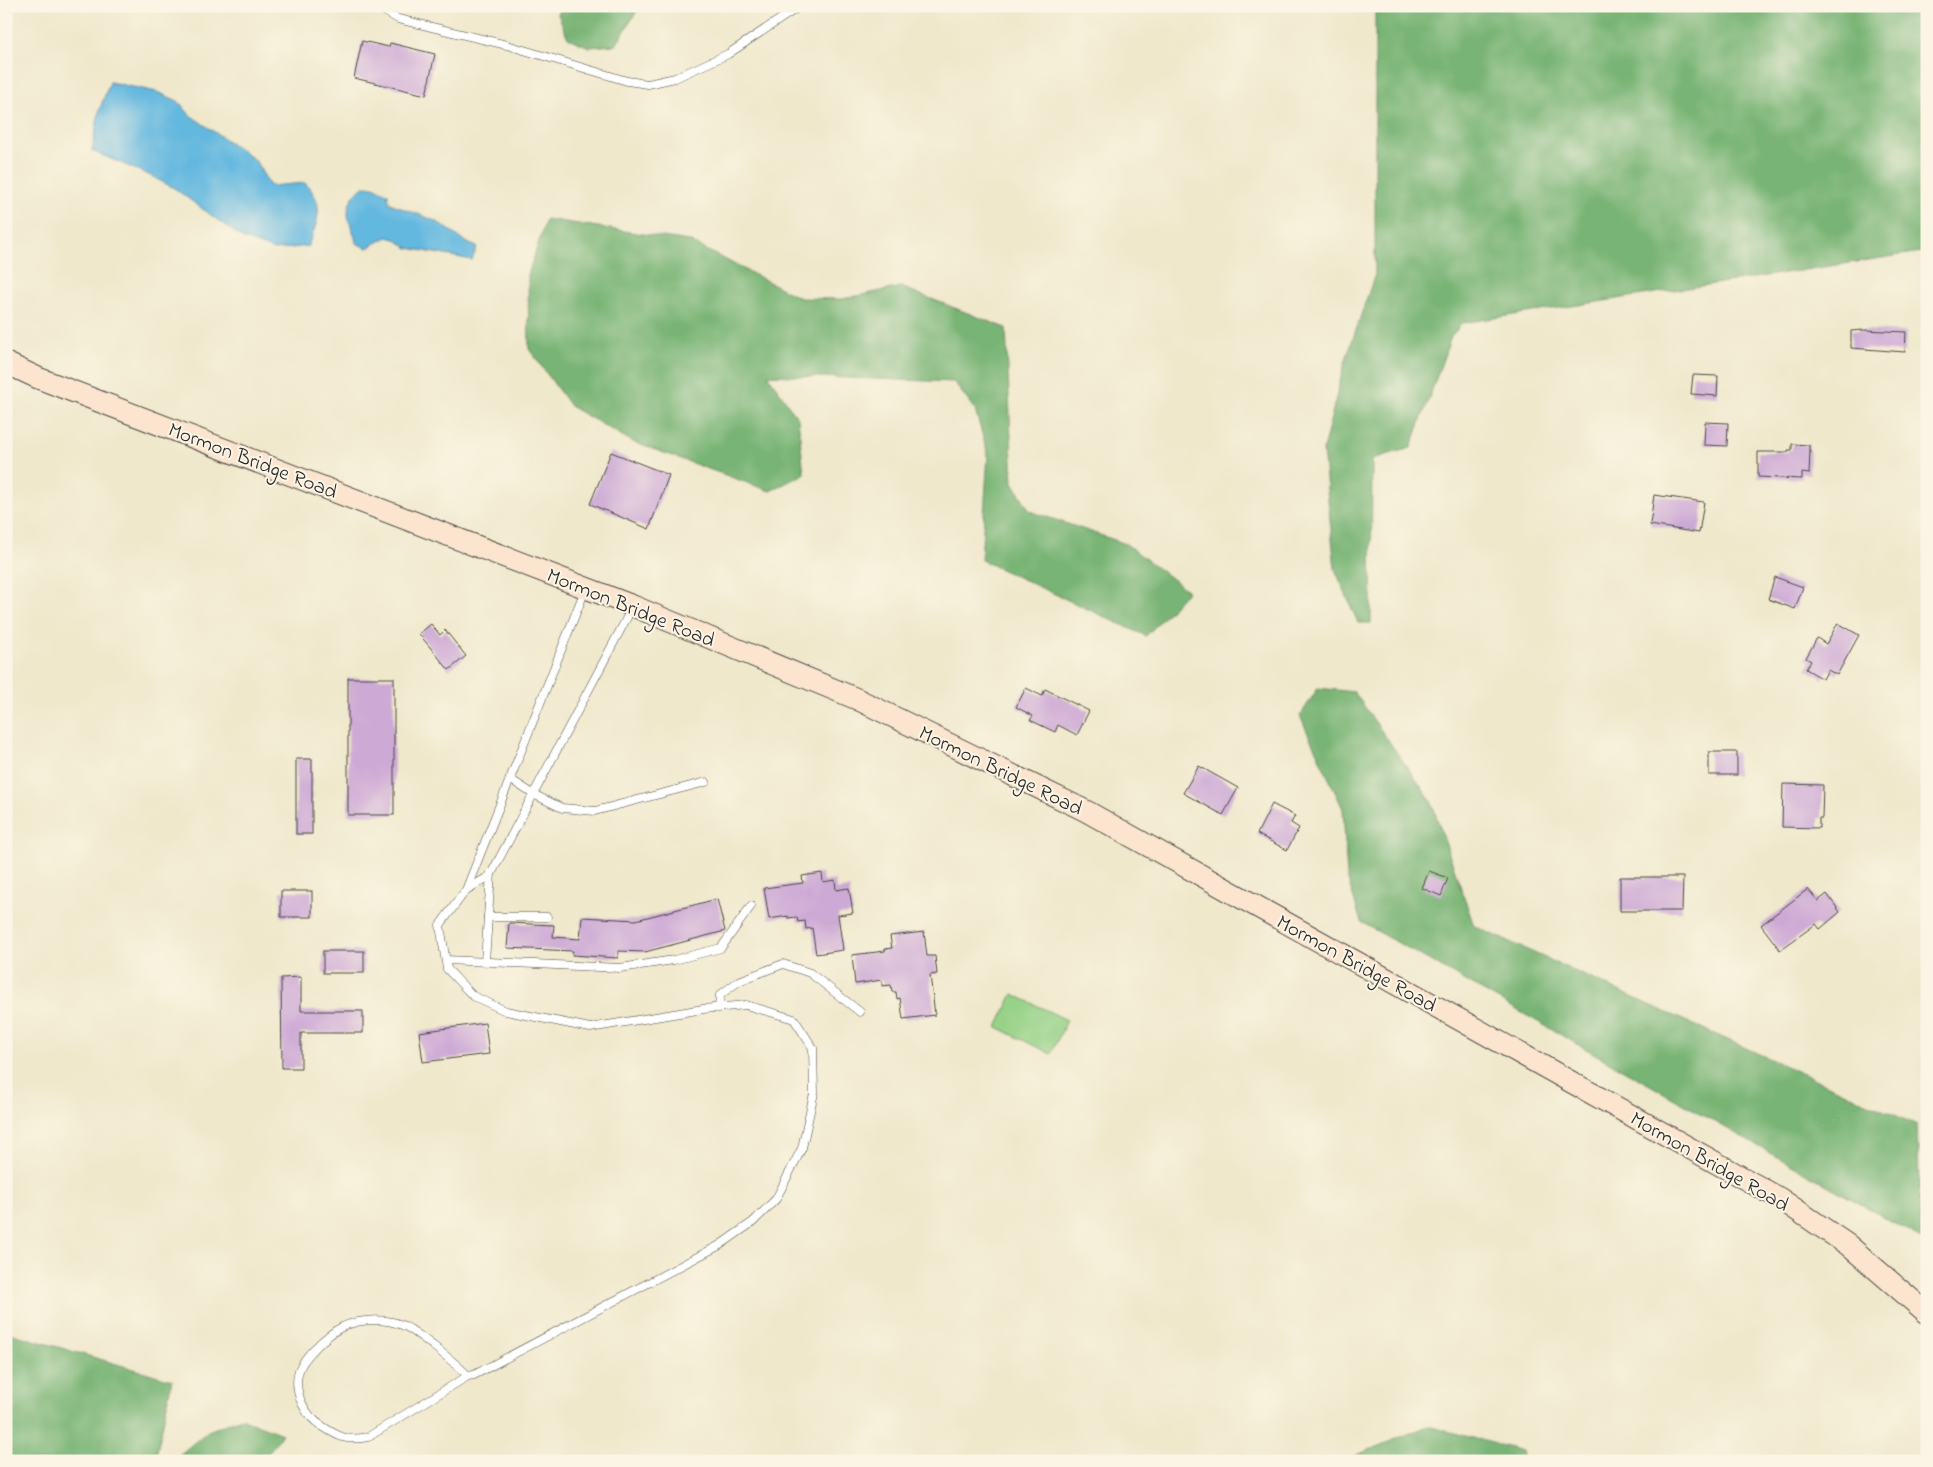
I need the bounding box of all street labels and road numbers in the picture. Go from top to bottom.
street label: Mormon Bridge Road [163,416,341,510]
street label: Mormon Bridge Road [541,561,719,658]
street label: Mormon Bridge Road [912,719,1087,826]
street label: Mormon Bridge Road [1270,908,1442,1023]
street label: Mormon Bridge Road [1623,1105,1794,1222]

